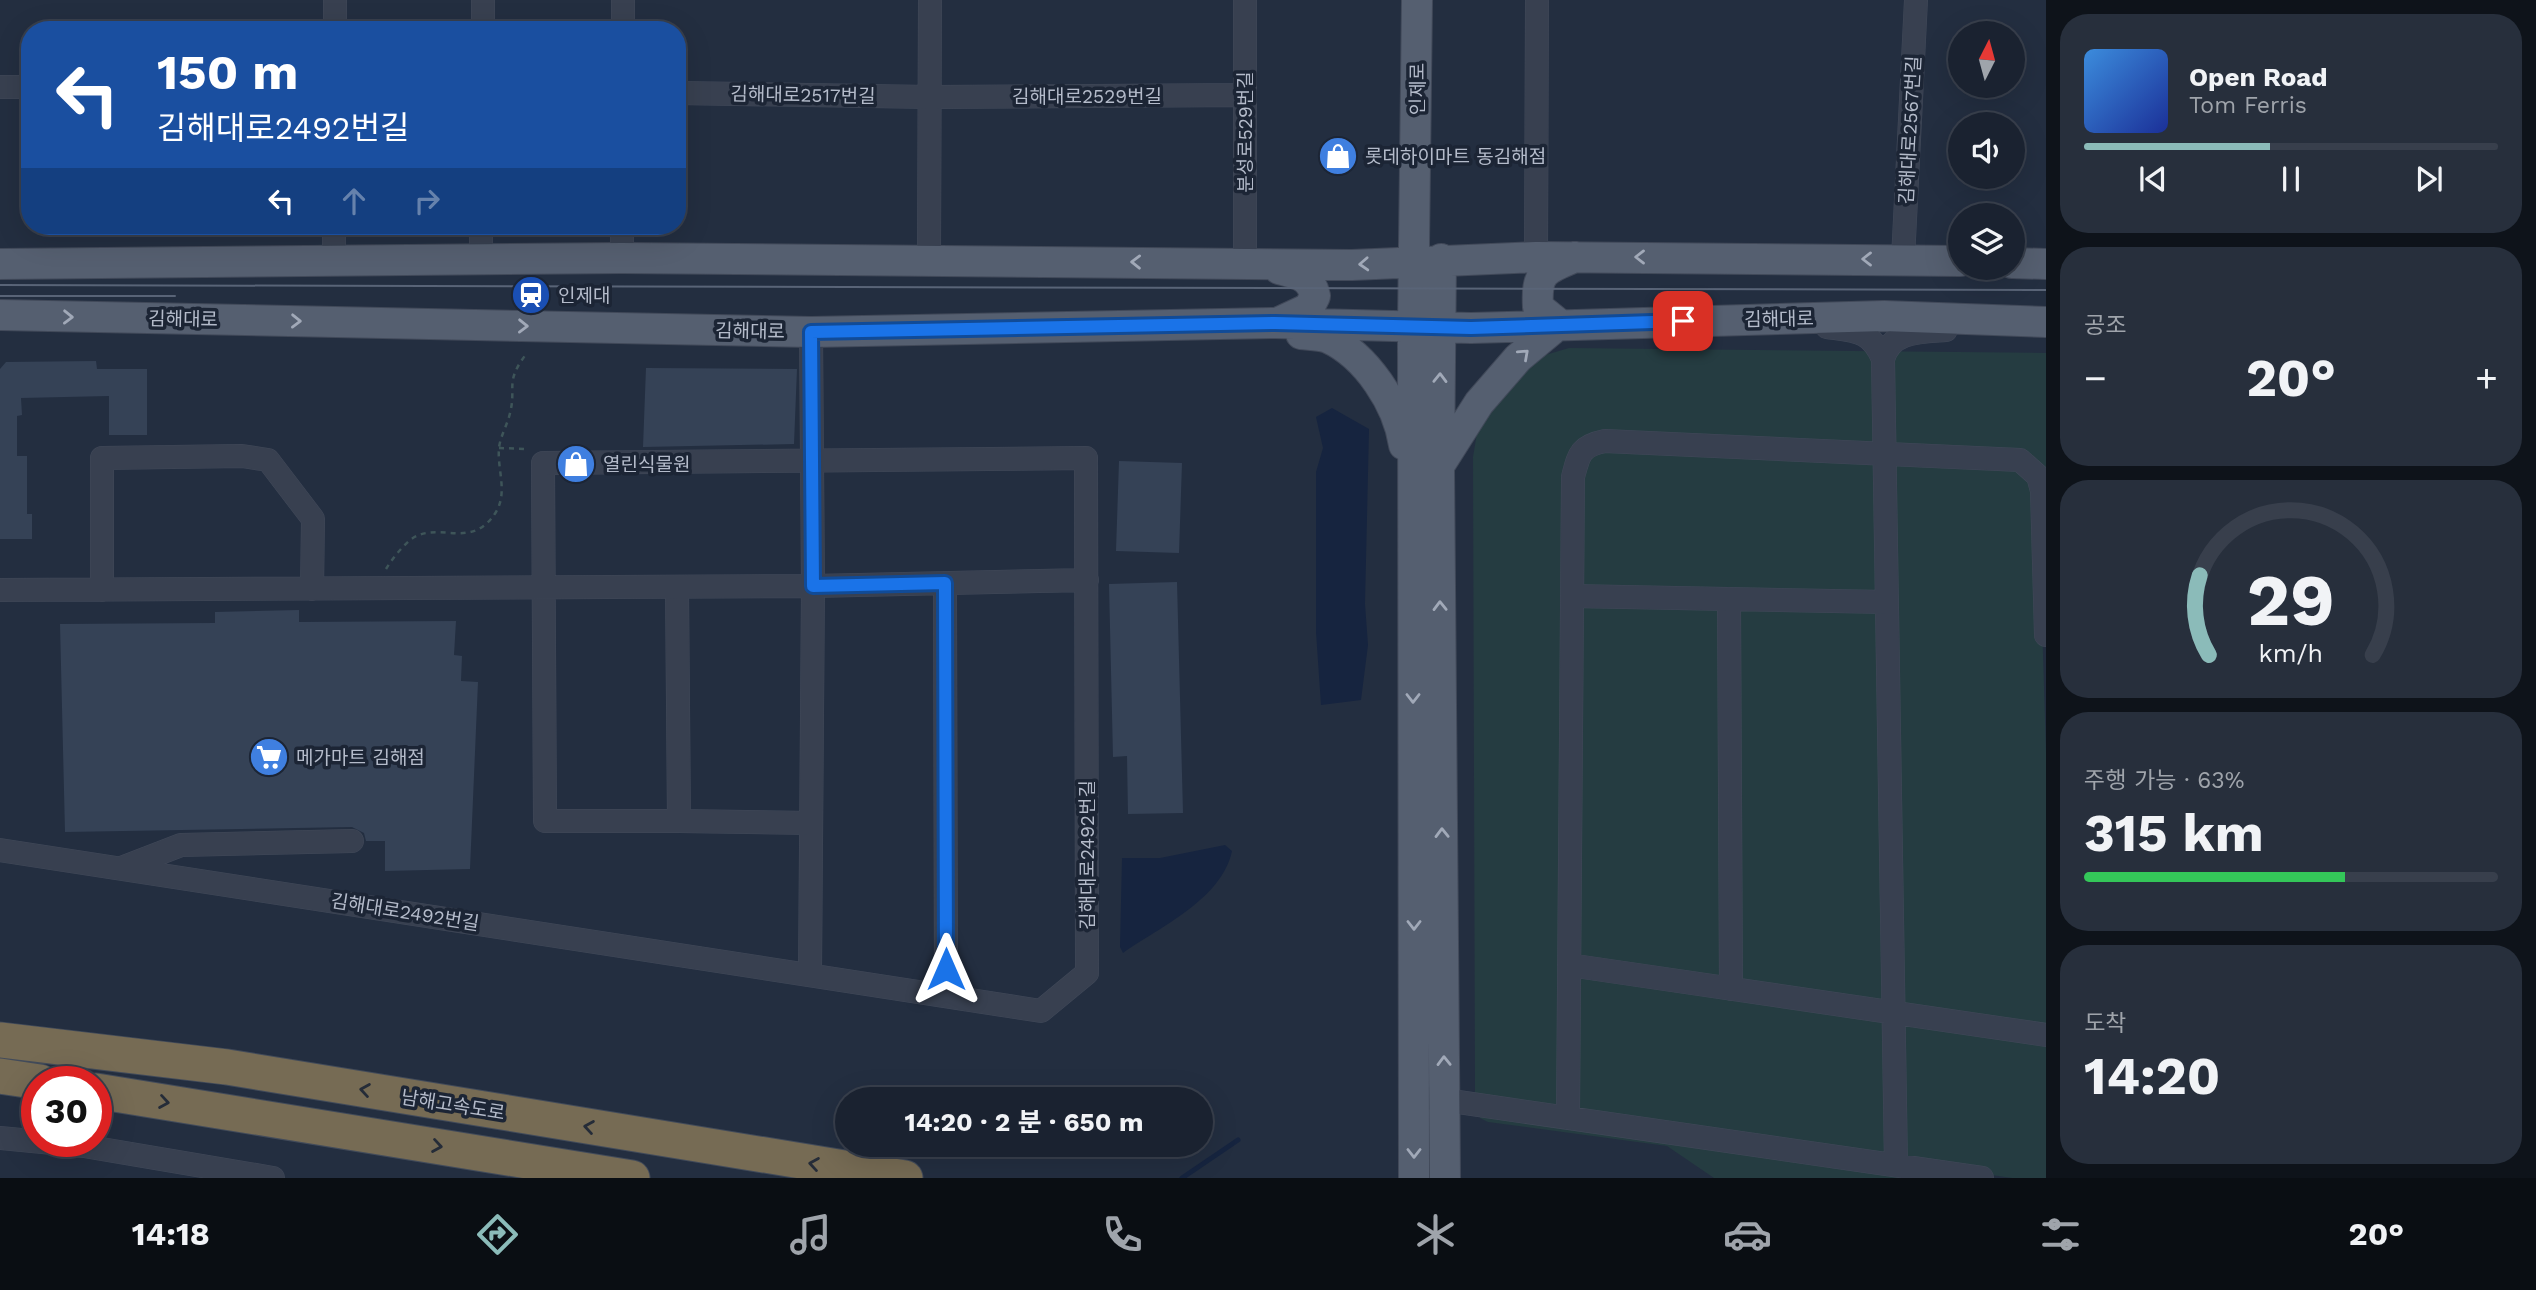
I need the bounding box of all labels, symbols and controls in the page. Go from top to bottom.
north arrow [1948,21,2025,98]
map controls [1948,21,2025,280]
text: 150 m [157,43,298,101]
icon: left [42,49,133,140]
street label: 김해대로2567번길 [1895,55,1925,205]
text: Open Road [2189,62,2327,92]
street label: 인제로 [1406,63,1429,115]
street label: 분성로529번길 [1234,71,1257,193]
street label: 김해대로2517번길 [730,82,876,108]
street label: 김해대로2529번길 [1012,85,1162,108]
text: Tom Ferris [2189,92,2307,119]
text: 김해대로2492번길 [157,109,409,147]
button: sound [1948,112,2025,189]
shop icon: 롯데하이마트 동김해점 [1317,135,1359,177]
place label: 롯데하이마트 동김해점 [1365,145,1546,168]
icon: previous [2134,160,2172,198]
icon: pause [2272,160,2310,198]
icon: next [2410,160,2448,198]
icon: left [262,182,300,220]
icon: ahead [335,182,373,220]
icon: right [408,182,446,220]
button: layers [1948,203,2025,280]
one-way arrow [1634,250,1645,265]
one-way arrow [1862,251,1872,267]
one-way arrow [1130,254,1141,270]
one-way arrow [1358,257,1369,272]
station icon: 인제대 [510,274,552,316]
place label: 인제대 [558,284,610,307]
pin [1653,291,1713,351]
icon: arrive [1664,302,1702,340]
street label: 김해대로 [148,307,218,331]
street label: 김해대로 [1744,307,1814,331]
one-way arrow [63,309,74,324]
text: 공조 [2084,312,2126,339]
one-way arrow [290,314,301,329]
one-way arrow [518,318,529,334]
street label: 김해대로 [715,319,785,343]
text: 20° [2246,348,2336,409]
one-way arrow [1516,350,1529,362]
text: − [2084,356,2107,400]
text: + [2475,356,2498,400]
one-way arrow [1432,373,1448,383]
shop icon: 열린식물원 [555,443,597,485]
place label: 열린식물원 [603,453,690,476]
text: 29 [2247,557,2335,643]
one-way arrow [1432,600,1448,611]
text: km/h [2259,639,2323,668]
one-way arrow [1405,693,1421,703]
supermarket icon: 메가마트 김해점 [248,736,290,778]
place label: 메가마트 김해점 [296,746,425,769]
text: 주행 가능 · 63% [2084,767,2244,794]
street label: 김해대로2492번길 [1076,780,1099,930]
text: 315 km [2084,803,2264,864]
one-way arrow [1434,828,1450,838]
street label: 김해대로2492번길 [329,889,481,935]
one-way arrow [1406,920,1422,931]
position arrow [909,932,983,1006]
text: 도착 [2084,1010,2126,1037]
text: 14:20 [2084,1046,2220,1107]
one-way arrow [1436,1055,1452,1066]
speed limit sign: 30 [21,1066,112,1157]
one-way arrow [359,1083,371,1098]
street label: 남해고속도로 [399,1085,507,1125]
one-way arrow [158,1094,170,1109]
text: 14:20 · 2 분 · 650 m [905,1107,1143,1137]
one-way arrow [583,1120,595,1135]
one-way arrow [431,1138,442,1153]
one-way arrow [1406,1148,1422,1158]
one-way arrow [808,1157,820,1172]
icon: directions [473,1210,522,1259]
icon: music [786,1210,835,1259]
icon: phone [1098,1210,1147,1259]
icon: climate [1411,1210,1460,1259]
icon: car [1723,1210,1772,1259]
icon: filters [2036,1210,2085,1259]
text: 14:18 [132,1215,210,1253]
text: 20° [2349,1215,2404,1253]

